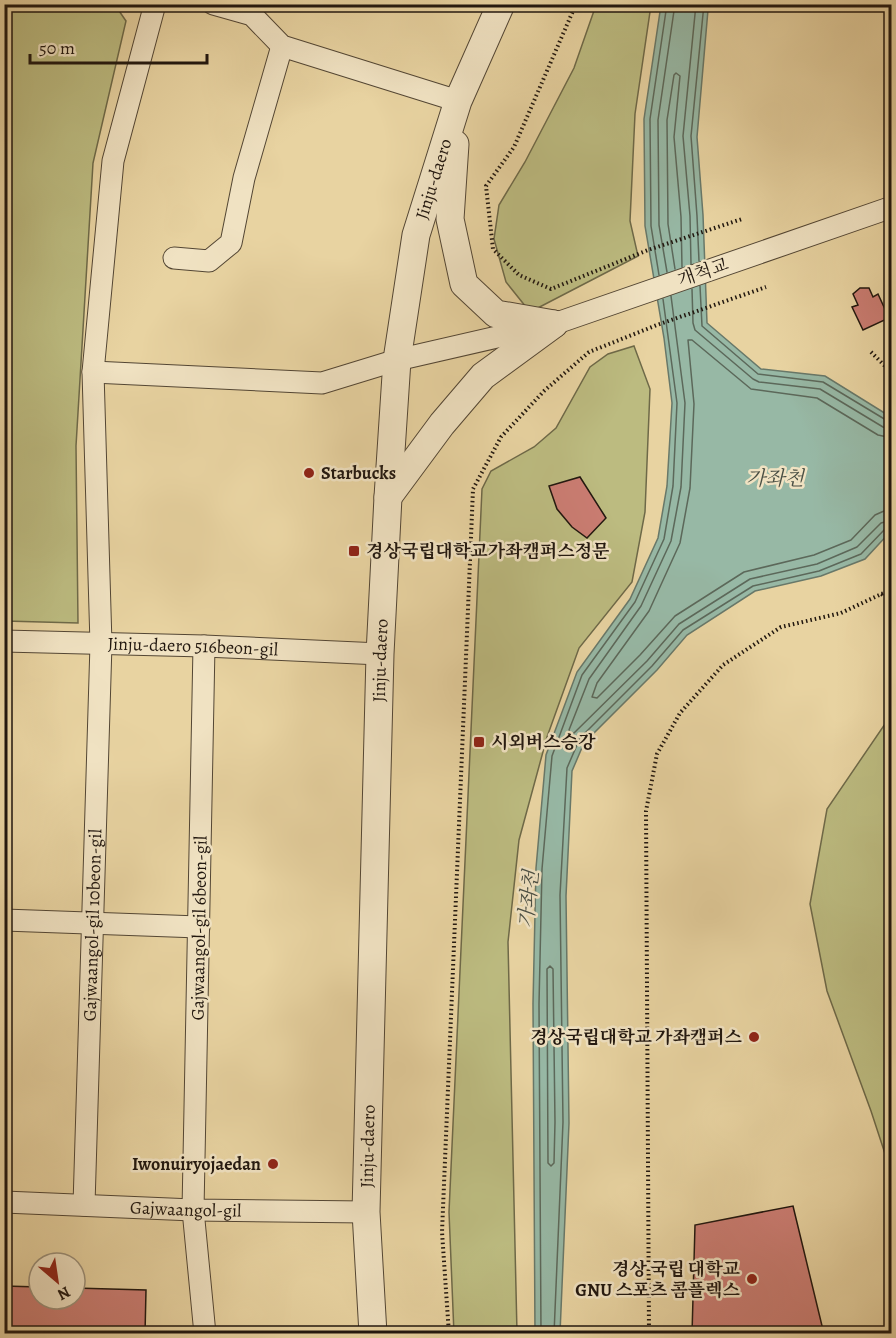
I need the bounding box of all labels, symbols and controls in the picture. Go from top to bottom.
scale bar [30,27,207,65]
text: 50 m [39,36,75,60]
street label: Jinju-daero [410,136,457,222]
street label: 개척교 [674,252,732,292]
place label: Starbucks [321,461,396,485]
water label: 가좌천 [746,465,806,492]
marker: Starbucks [302,466,316,480]
place label: 경상국립대학교가좌캠퍼스정문 [366,539,610,563]
marker: 경상국립대학교가좌캠퍼스정문 [347,544,361,558]
street label: Jinju-daero [367,618,394,702]
street label: Jinju-daero 516beon-gil [107,632,279,661]
place label: 시외버스승강 [491,730,596,754]
marker: 시외버스승강 [472,735,486,749]
street label: Gajwaangol-gil 10beon-gil [78,828,107,1022]
street label: Gajwaangol-gil 6beon-gil [185,835,213,1021]
water label: 가좌천 [512,867,545,929]
place label: 경상국립대학교 가좌캠퍼스 [530,1025,743,1049]
marker: 경상국립대학교 가좌캠퍼스 [747,1030,761,1044]
street label: Jinju-daero [355,1104,381,1188]
place label: Iwonuiryojaedan [132,1152,261,1176]
marker: Iwonuiryojaedan [266,1157,280,1171]
street label: Gajwaangol-gil [130,1195,242,1223]
north arrow [27,1251,87,1311]
place label: 경상 국립 대학교 GNU 스포츠 콤플렉스 [575,1257,741,1302]
marker: 경상 국립 대학교 GNU 스포츠 콤플렉스 [745,1272,759,1286]
text: N [53,1281,74,1306]

